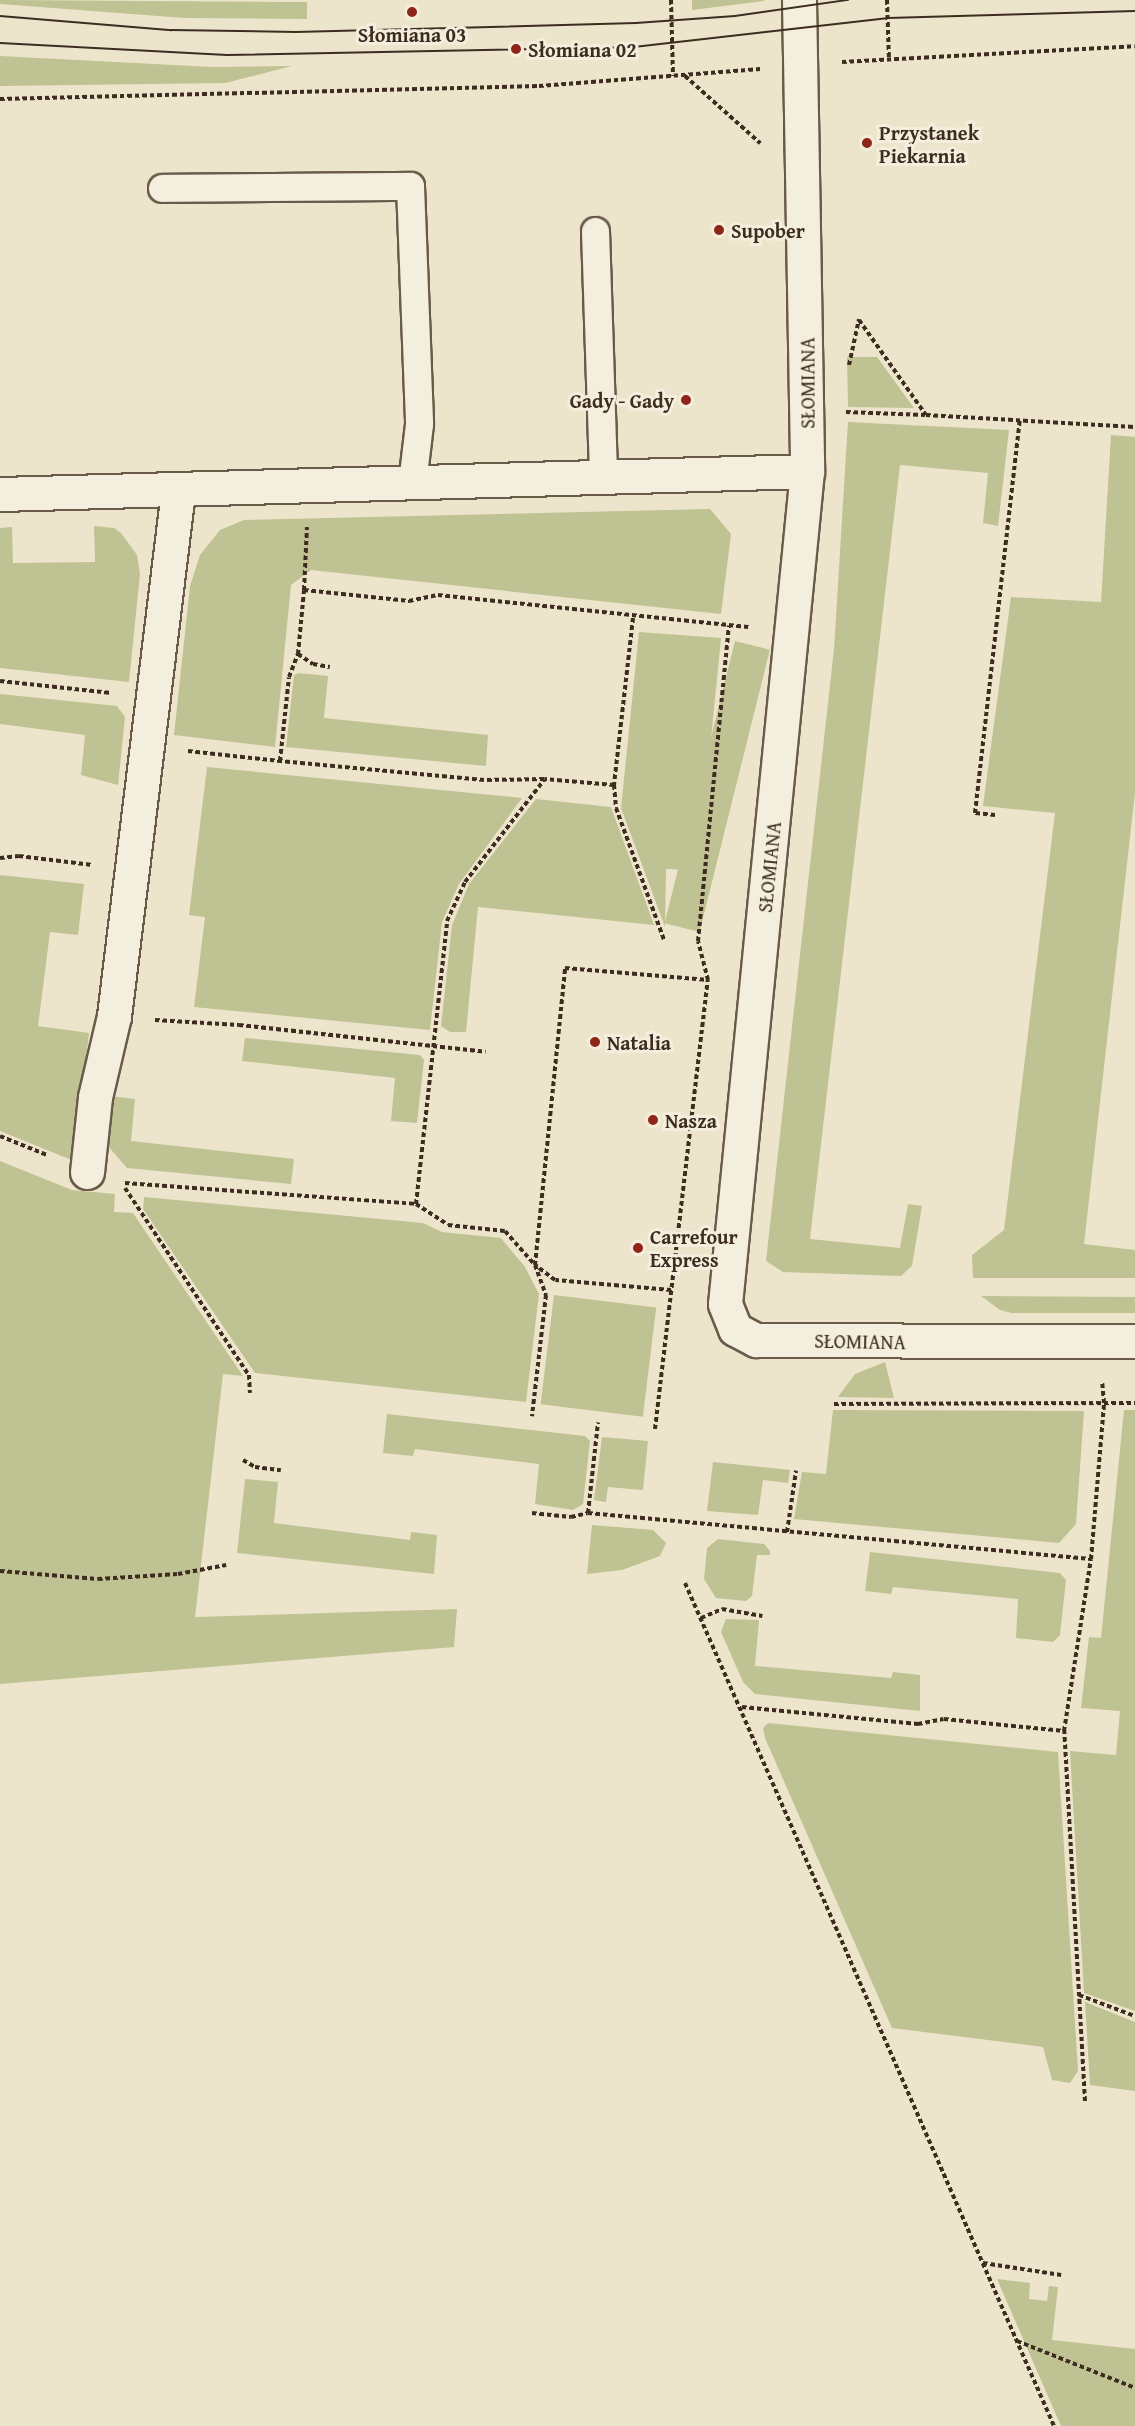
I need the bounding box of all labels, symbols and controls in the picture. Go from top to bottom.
marker: Słomiana 03 [405,5,419,19]
place label: Słomiana 03 [358,22,466,46]
place label: Słomiana 02 [528,37,637,61]
marker: Słomiana 02 [509,42,523,56]
place label: Przystanek Piekarnia [879,120,979,167]
marker: Przystanek Piekarnia [860,136,874,150]
place label: Supober [731,218,805,242]
marker: Supober [712,223,726,237]
street label: SŁOMIANA [795,337,819,429]
place label: Gady - Gady [570,388,674,412]
marker: Gady - Gady [679,393,693,407]
street label: SŁOMIANA [752,820,786,914]
place label: Natalia [607,1030,671,1054]
marker: Natalia [588,1035,602,1049]
place label: Nasza [665,1108,717,1132]
marker: Nasza [646,1113,660,1127]
place label: Carrefour Express [650,1224,738,1271]
marker: Carrefour Express [631,1241,645,1255]
street label: SŁOMIANA [814,1328,906,1354]

